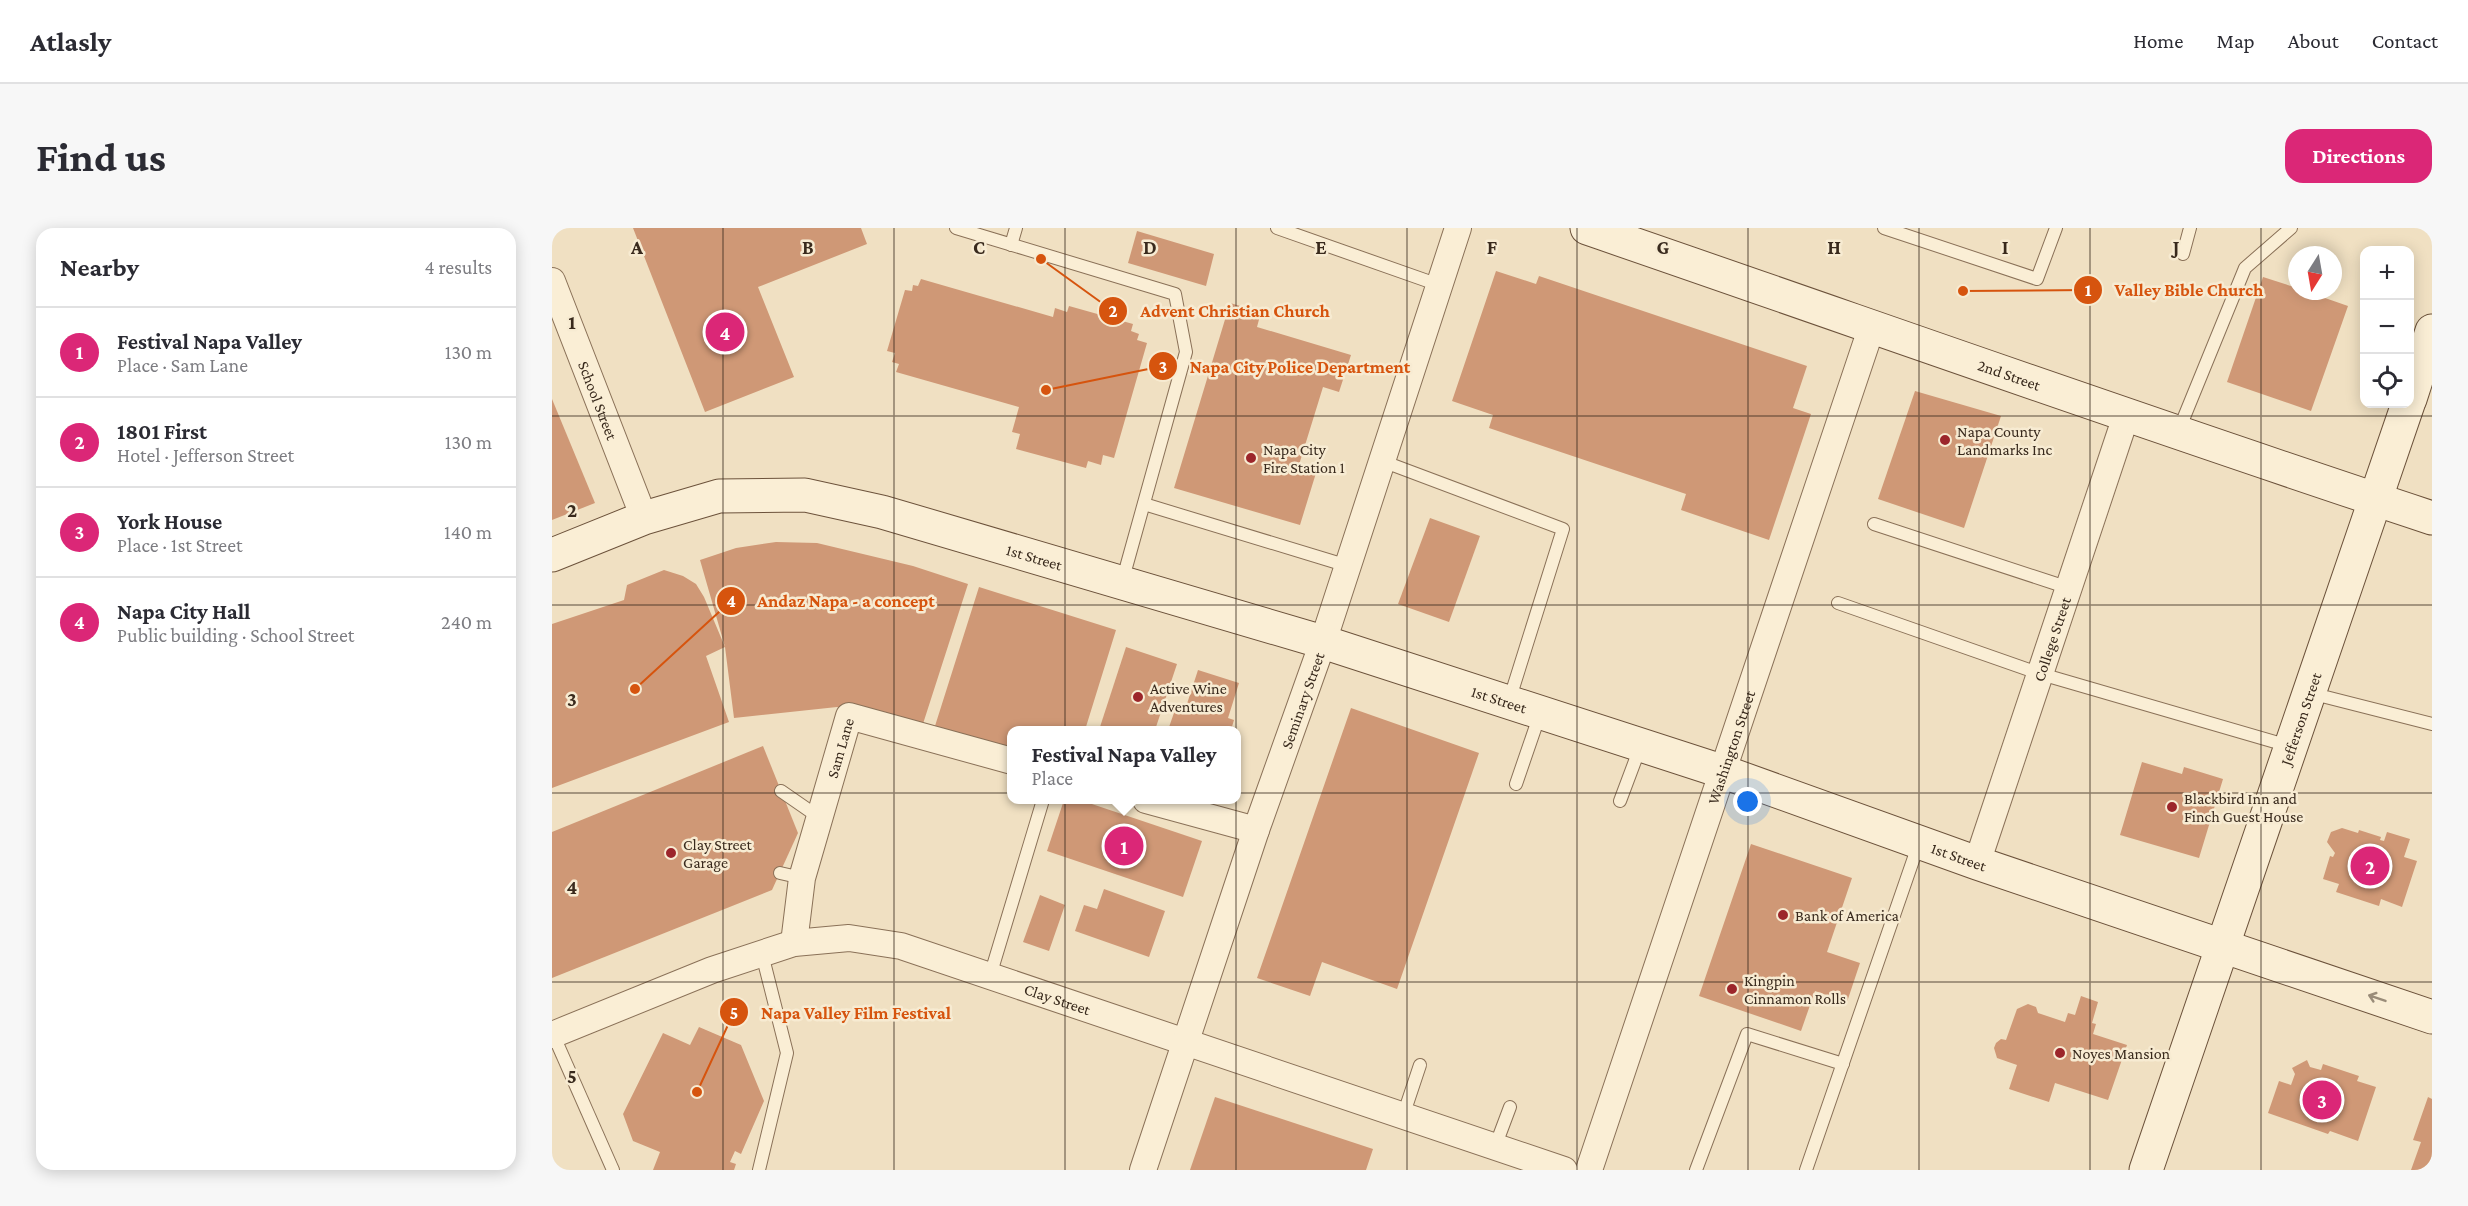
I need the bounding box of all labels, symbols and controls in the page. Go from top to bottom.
text: Atlasly [30,26,111,57]
text: Home [2133,29,2183,53]
text: Map [2216,29,2255,53]
text: About [2288,29,2339,53]
text: Contact [2372,29,2438,53]
button: Directions [2285,129,2432,183]
text: Find us [36,133,166,180]
text: A [630,236,644,258]
text: B [802,236,814,258]
text: C [973,236,985,258]
text: D [1143,236,1157,258]
text: E [1315,236,1327,258]
text: F [1487,236,1498,258]
text: G [1657,236,1670,258]
text: H [1827,236,1841,258]
text: I [2002,236,2009,258]
text: J [2171,236,2180,258]
north arrow [2288,246,2342,300]
map controls [2360,246,2414,408]
button: + [2360,246,2414,300]
text: Nearby [60,253,139,282]
text: 4 results [425,256,492,278]
callout: Valley Bible Church [2073,272,2275,308]
text: 1 [2085,280,2092,300]
text: Valley Bible Church [2114,280,2264,300]
callout: Advent Christian Church [1098,293,1341,329]
button: − [2360,300,2414,354]
text: 2 [1108,301,1118,321]
text: Advent Christian Church [1139,301,1330,321]
pin: 4 [706,310,744,354]
text: 1 [568,311,576,333]
text: Festival Napa Valley [117,329,302,354]
text: 1 [76,341,83,363]
text: 130 m [445,341,492,363]
callout: Napa City Police Department [1148,348,1422,384]
text: Place · Sam Lane [117,354,248,376]
button: locate [2360,354,2414,408]
street label: 2nd Street [1976,356,2044,393]
text: 3 [1159,357,1167,377]
text: Napa City Police Department [1190,357,1411,377]
street label: School Street [575,358,622,443]
text: 1801 First [117,419,207,444]
place label: Napa County Landmarks Inc [1957,423,2053,458]
text: 2 [74,431,85,453]
text: 130 m [445,431,492,453]
marker: Napa County Landmarks Inc [1938,433,1952,447]
place label: Napa City Fire Station 1 [1263,441,1345,476]
text: Hotel · Jefferson Street [117,444,294,466]
marker: Napa City Fire Station 1 [1244,451,1258,465]
text: 2 [567,499,577,521]
text: York House [117,509,222,534]
text: 3 [75,521,84,543]
text: 140 m [444,521,492,543]
text: Place · 1st Street [117,534,243,556]
street label: 1st Street [1004,541,1065,573]
callout: Andaz Napa - a concept [716,583,947,619]
text: 4 [726,591,736,611]
text: Andaz Napa - a concept [756,591,935,611]
street label: College Street [2030,594,2074,683]
text: Napa City Hall [117,599,251,624]
text: 4 [74,611,85,633]
text: 240 m [441,611,492,633]
text: Public building · School Street [117,624,354,646]
street label: Seminary Street [1277,649,1327,751]
street label: Jefferson Street [2276,669,2324,770]
place label: Active Wine Adventures [1150,680,1227,715]
street label: 1st Street [1469,682,1530,716]
street label: Washington Street [1704,687,1758,806]
text: 3 [567,688,577,710]
marker: Active Wine Adventures [1131,690,1145,704]
street label: Sam Lane [823,716,857,780]
popup [1007,726,1241,804]
text: Festival Napa Valley [1031,742,1217,767]
text: Place [1031,767,1073,789]
your location [1733,787,1762,816]
place label: Blackbird Inn and Finch Guest House [2184,790,2303,825]
marker: Blackbird Inn and Finch Guest House [2165,800,2179,814]
pin: 1 [1104,824,1144,868]
place label: Clay Street Garage [683,836,753,872]
street label: 1st Street [1929,839,1989,874]
pin: 2 [2350,844,2390,888]
marker: Clay Street Garage [664,846,678,860]
text: 4 [567,876,578,898]
place label: Bank of America [1795,907,1900,924]
marker: Bank of America [1776,908,1790,922]
place label: Kingpin Cinnamon Rolls [1744,972,1846,1007]
street label: Clay Street [1022,980,1093,1018]
marker: Kingpin Cinnamon Rolls [1725,982,1739,996]
one-way arrow [2368,991,2387,1002]
callout: Napa Valley Film Festival [719,994,963,1030]
text: 5 [730,1003,738,1023]
text: Napa Valley Film Festival [761,1003,951,1023]
place label: Noyes Mansion [2072,1045,2171,1063]
marker: Noyes Mansion [2053,1046,2067,1060]
text: 5 [567,1065,577,1087]
pin: 3 [2302,1078,2342,1122]

